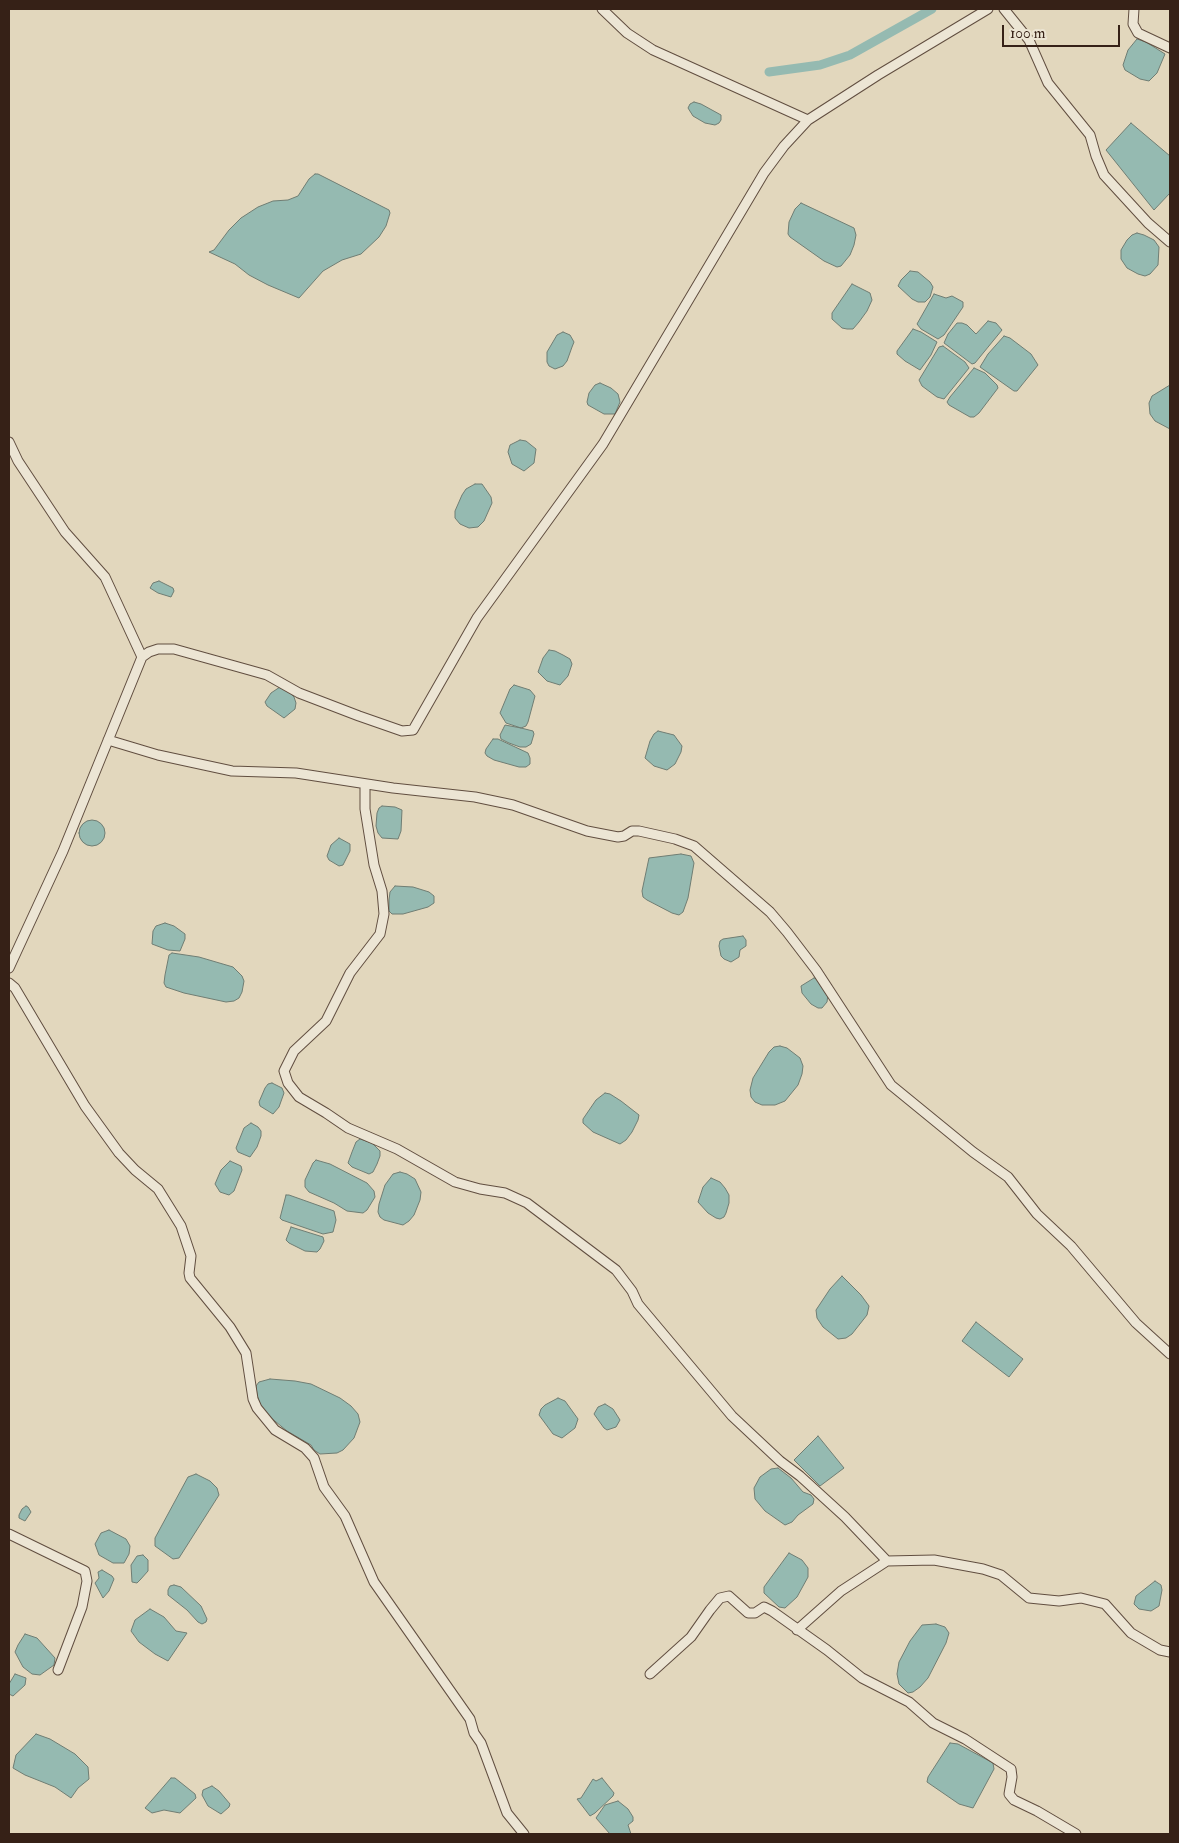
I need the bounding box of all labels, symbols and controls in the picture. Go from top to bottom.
scale bar [1004,15,1122,47]
text: 100 m [1010,24,1045,43]

